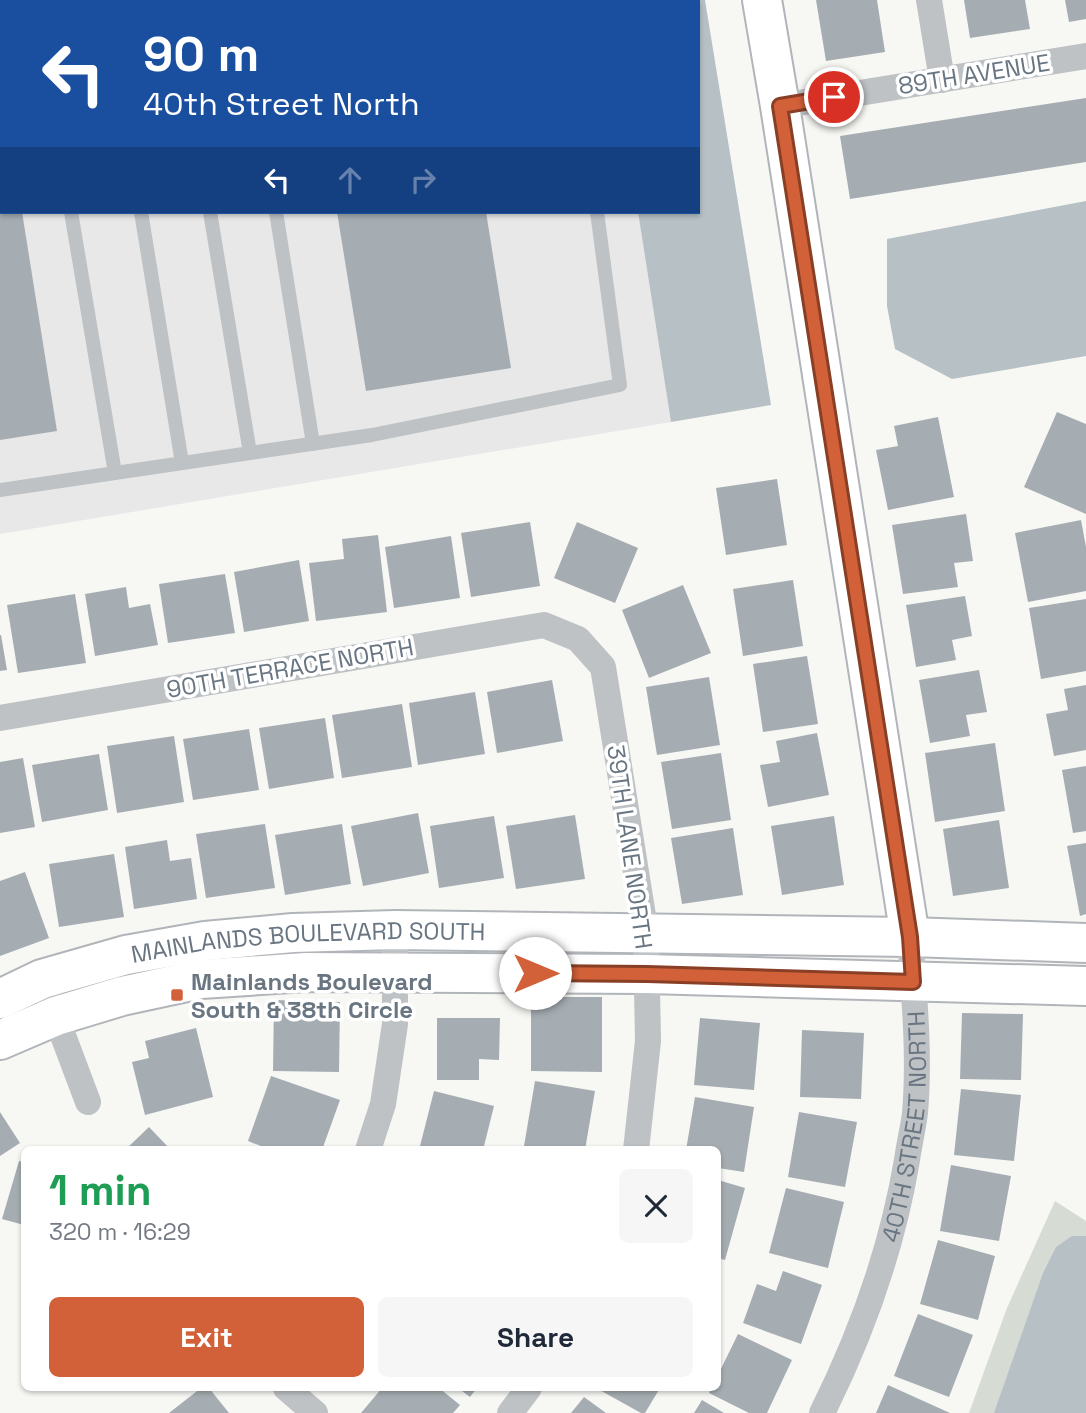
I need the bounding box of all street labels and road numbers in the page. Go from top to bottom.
street label: 89TH AVENUE [896,47,1052,101]
street label: 90TH TERRACE NORTH [164,631,416,705]
street label: 39TH LANE NORTH [600,743,660,951]
street label: MAINLANDS BOULEVARD SOUTH [128,914,486,969]
street label: 40TH STREET NORTH [874,1010,932,1245]

